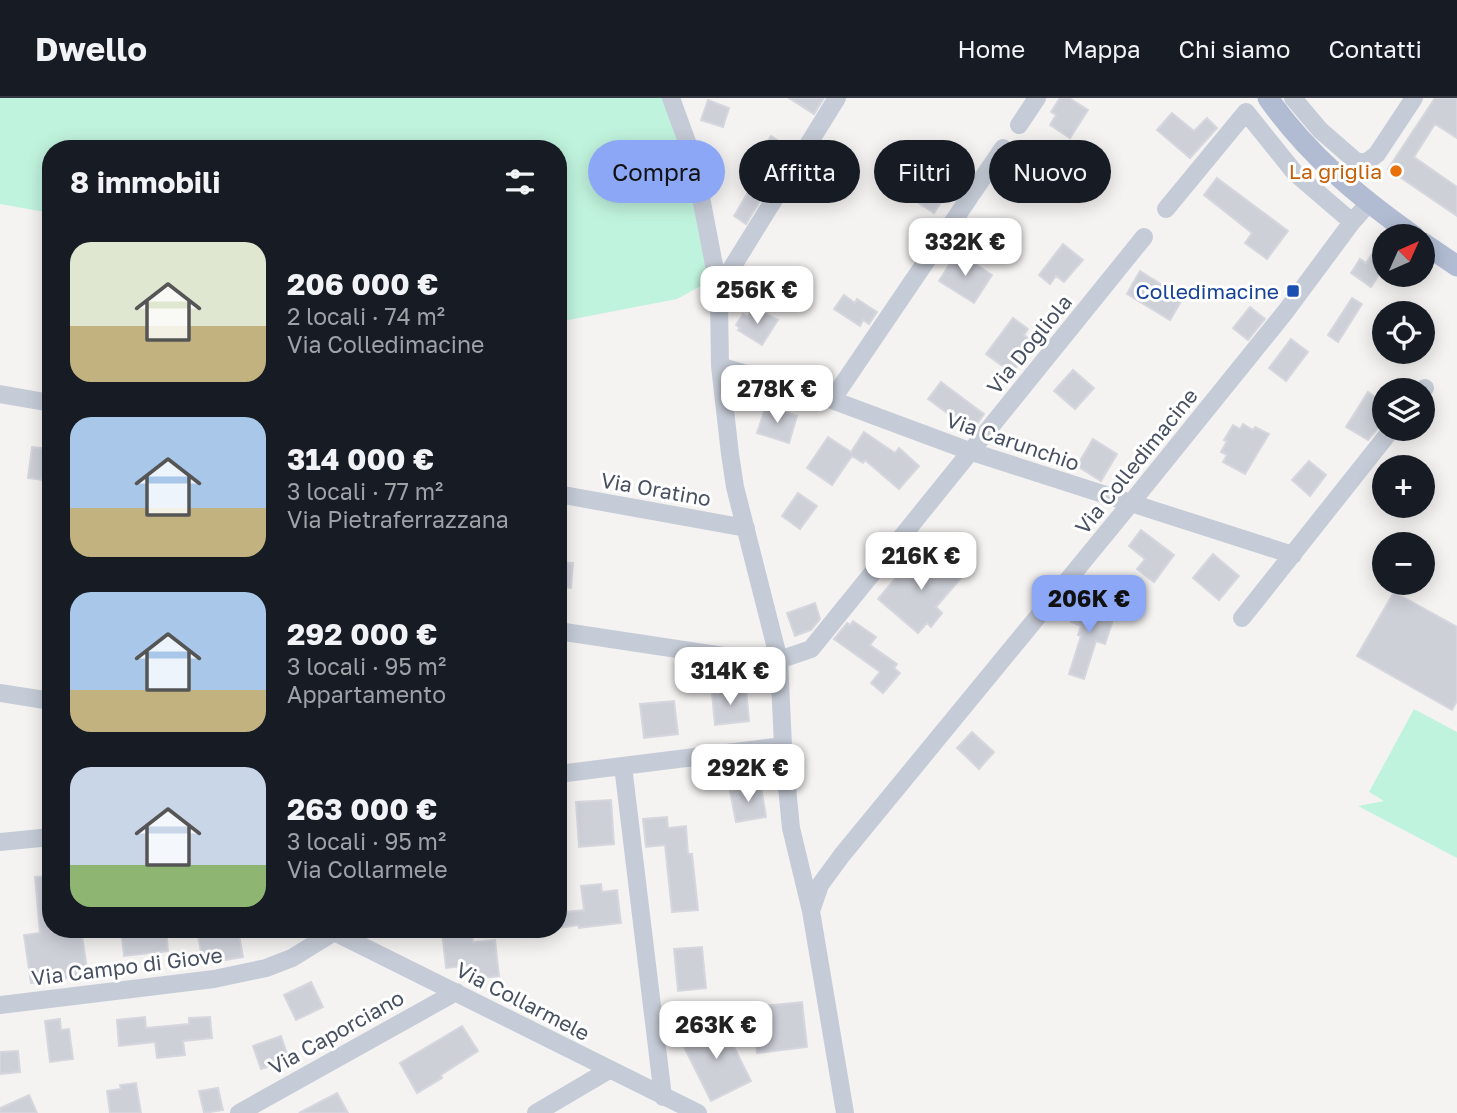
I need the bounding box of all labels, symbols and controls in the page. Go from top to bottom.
text: Dwello [35,29,147,68]
text: Home [957,34,1025,63]
text: Mappa [1063,34,1141,63]
text: Chi siamo [1179,34,1290,63]
text: Contatti [1328,34,1422,63]
chip: Compra [588,140,725,203]
chip: Affitta [739,140,860,203]
chip: Filtri [874,140,975,203]
chip: Nuovo [989,140,1111,203]
place label: La griglia [1289,158,1382,184]
icon: filters [501,163,539,201]
marker: La griglia [1388,163,1404,179]
text: 8 immobili [70,164,220,200]
pin: 332K € [908,218,1022,278]
north arrow [1372,224,1435,287]
map controls [1372,224,1435,595]
text: 332K € [925,227,1005,255]
text: 206 000 € [287,266,439,302]
pin: 256K € [700,266,814,326]
icon: home [126,270,210,354]
text: 256K € [716,275,798,303]
place label: Colledimacine [1136,278,1279,304]
marker: Colledimacine [1285,283,1301,299]
street label: Via Dogliola [981,289,1077,399]
button: locate [1372,301,1435,364]
text: 2 locali · 74 m² [287,302,445,330]
text: Via Colledimacine [287,330,484,358]
pin: 278K € [720,366,834,425]
text: 278K € [737,374,817,402]
button: layers [1372,378,1435,441]
street label: Via Colledimacine [1069,383,1203,539]
street label: Via Carunchio [943,406,1083,476]
text: 314 000 € [287,441,434,477]
icon: home [126,445,210,529]
button: + [1372,455,1435,518]
street label: Via Oratino [599,467,713,511]
text: 3 locali · 77 m² [287,477,443,505]
text: Via Pietraferrazzana [287,505,509,533]
pin: 216K € [864,532,978,592]
button: − [1372,532,1435,595]
text: 216K € [881,541,961,569]
pin: 206K € [1032,575,1146,635]
text: 206K € [1048,584,1130,612]
text: 292 000 € [287,616,437,652]
icon: home [126,620,210,704]
pin: 314K € [673,648,787,707]
text: 3 locali · 95 m² [287,652,446,680]
text: 314K € [691,656,769,684]
text: Appartamento [287,680,446,708]
pin: 292K € [691,744,805,804]
text: 292K € [707,753,789,781]
text: 263 000 € [287,791,437,827]
icon: home [126,795,210,879]
text: 3 locali · 95 m² [287,827,446,855]
text: Via Collarmele [287,855,448,883]
street label: Via Campo di Giove [30,941,224,991]
street label: Via Collarmele [452,956,594,1046]
street label: Via Caporciano [264,984,408,1080]
pin: 263K € [659,1002,773,1061]
text: 263K € [675,1010,757,1038]

